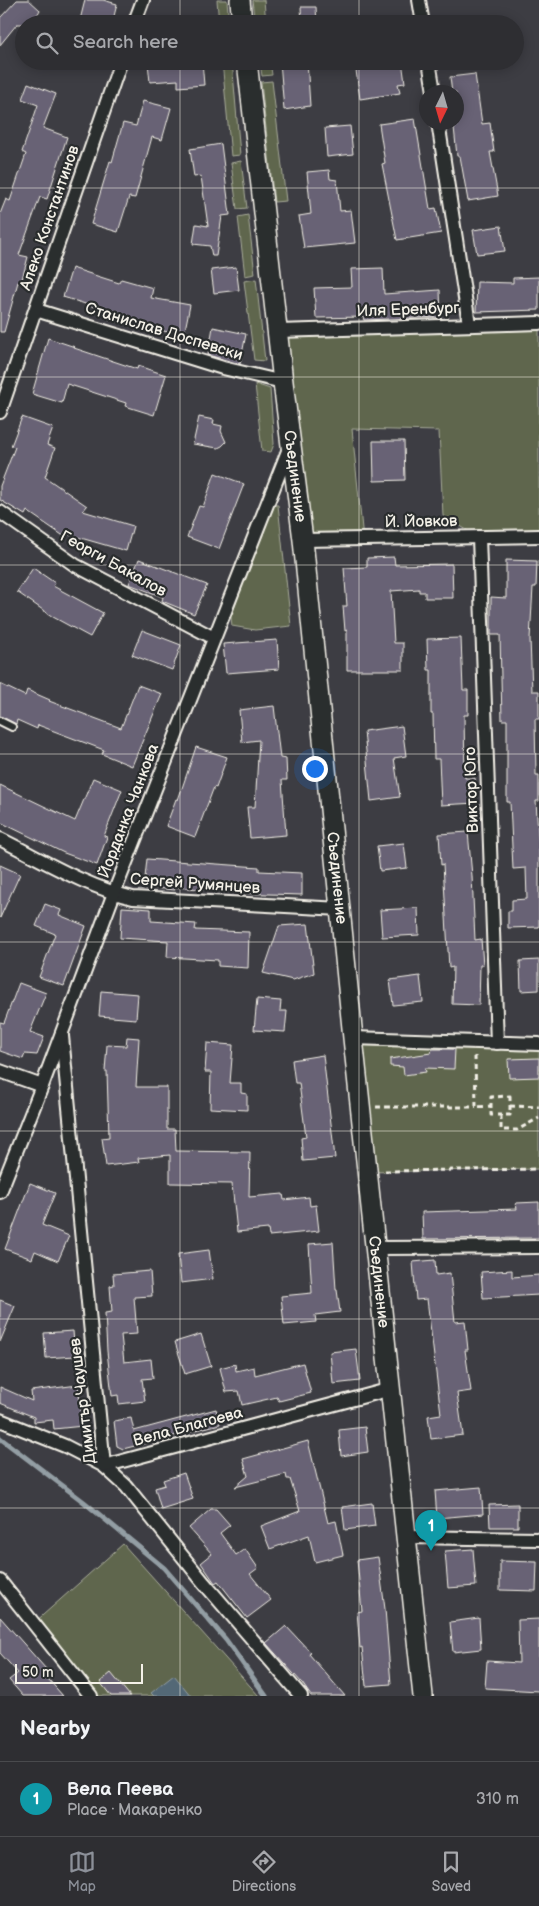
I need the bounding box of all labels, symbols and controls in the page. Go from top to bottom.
search box [15,15,524,70]
icon: search [33,29,61,57]
text: Search here [73,31,178,54]
north arrow [419,85,464,130]
street label: Алеко Константинов [16,142,84,294]
street label: Станислав Доспевски [83,299,245,365]
street label: Иля Еренбург [356,299,460,321]
street label: Съединение [280,429,310,523]
street label: Й. Йовков [384,512,458,532]
street label: Георги Бакалов [56,527,170,601]
street label: Йорданка Чанкова [95,741,164,881]
street label: Виктор Юго [461,747,483,833]
your location [302,756,328,782]
street label: Съединение [323,831,351,925]
street label: Сергей Румянцев [129,870,261,898]
street label: Съединение [365,1235,393,1329]
street label: Димитър Чаушев [66,1336,100,1465]
street label: Вела Благоева [131,1403,245,1451]
pin: 1 [415,1510,447,1551]
scale bar [15,1661,142,1684]
text: 50 m [22,1664,54,1681]
text: Nearby [20,1716,90,1741]
text: Вела Пеева [67,1778,173,1801]
text: 1 [33,1790,39,1809]
text: 310 m [476,1790,519,1809]
text: Place · Макаренко [67,1801,202,1820]
tab: Map [68,1848,96,1895]
tab: Directions [232,1848,296,1895]
tab: Saved [432,1848,471,1895]

